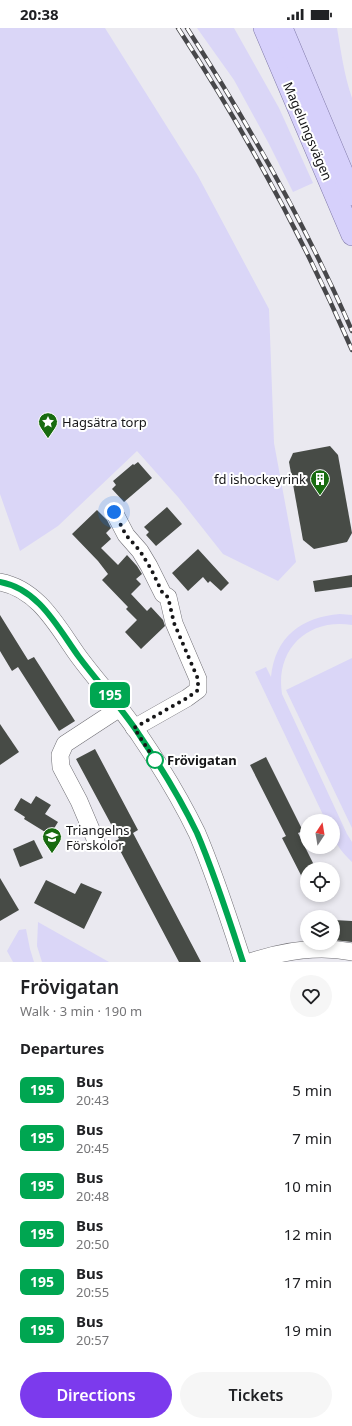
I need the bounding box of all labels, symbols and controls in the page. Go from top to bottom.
text: 20:38 [20,4,59,24]
street label: Magelungsvägen [279,79,337,183]
place icon: Hagsätra torp [37,411,59,439]
place label: Hagsätra torp [62,413,147,431]
building icon: fd ishockeyrink [309,468,331,496]
place label: fd ishockeyrink [214,470,306,488]
your location [104,502,124,522]
line badge: 195 [87,682,133,708]
text: 195 [98,685,122,704]
marker: Frövigatan [146,751,164,769]
place label: Frövigatan [167,751,237,769]
north arrow [300,814,340,854]
map controls [300,814,340,950]
place label: Triangelns Förskolor [66,821,130,854]
school or university icon: Triangelns Förskolor [41,826,63,854]
button: locate [300,862,340,902]
button: layers [300,910,340,950]
text: Frövigatan [20,974,119,1000]
button: heart [290,975,332,1017]
text: Walk · 3 min · 190 m [20,1002,142,1020]
text: Departures [20,1038,104,1058]
text: Bus [76,1071,103,1091]
text: 195 [30,1080,54,1099]
text: 5 min [292,1080,332,1100]
text: 20:43 [76,1091,109,1109]
text: Bus [76,1119,103,1139]
text: 195 [30,1128,54,1147]
text: 7 min [292,1128,332,1148]
text: 20:45 [76,1139,109,1157]
text: Bus [76,1167,103,1187]
text: 195 [30,1176,54,1195]
text: 10 min [284,1176,332,1196]
text: 20:48 [76,1187,109,1205]
text: Bus [76,1215,103,1235]
text: 195 [30,1224,54,1243]
text: 12 min [284,1224,332,1244]
text: 20:50 [76,1235,109,1253]
text: Bus [76,1263,103,1283]
text: 195 [30,1272,54,1291]
text: 17 min [284,1272,332,1292]
text: 20:55 [76,1283,109,1301]
text: Bus [76,1311,103,1331]
text: 195 [30,1320,54,1339]
text: 19 min [284,1320,332,1340]
text: 20:57 [76,1331,109,1349]
button: Directions [20,1372,172,1418]
button: Tickets [180,1372,332,1418]

